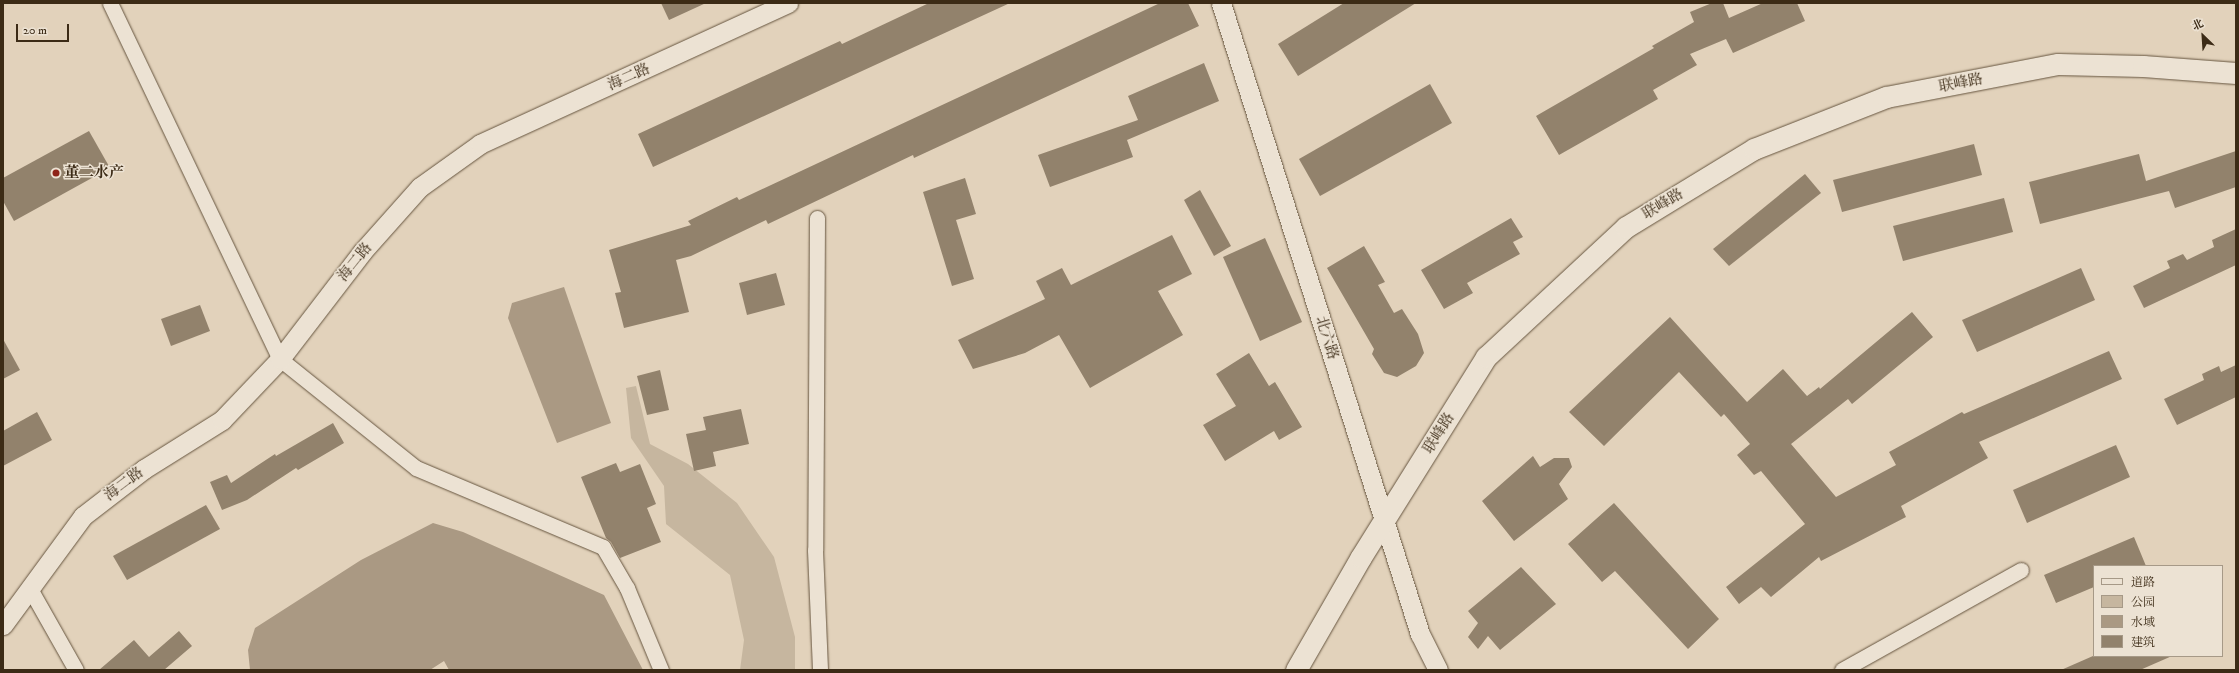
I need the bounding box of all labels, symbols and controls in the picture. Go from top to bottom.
scale bar [18,16,71,42]
north arrow [2183,16,2223,56]
text: 北 [2190,16,2206,34]
text: 20 m [23,23,47,38]
street label: 海二路 [605,60,653,94]
street label: 联峰路 [1937,70,1985,96]
place label: 董二水产 [64,164,124,182]
marker: 董二水产 [51,168,61,178]
street label: 联峰路 [1639,185,1687,223]
street label: 海二路 [334,239,376,285]
street label: 北六路 [1312,314,1342,362]
street label: 联峰路 [1419,409,1459,457]
street label: 海二路 [101,463,147,505]
legend [2093,565,2223,657]
text: 道路 [2131,575,2155,590]
text: 公园 [2131,595,2155,610]
text: 水域 [2131,615,2155,630]
text: 建筑 [2131,635,2155,650]

